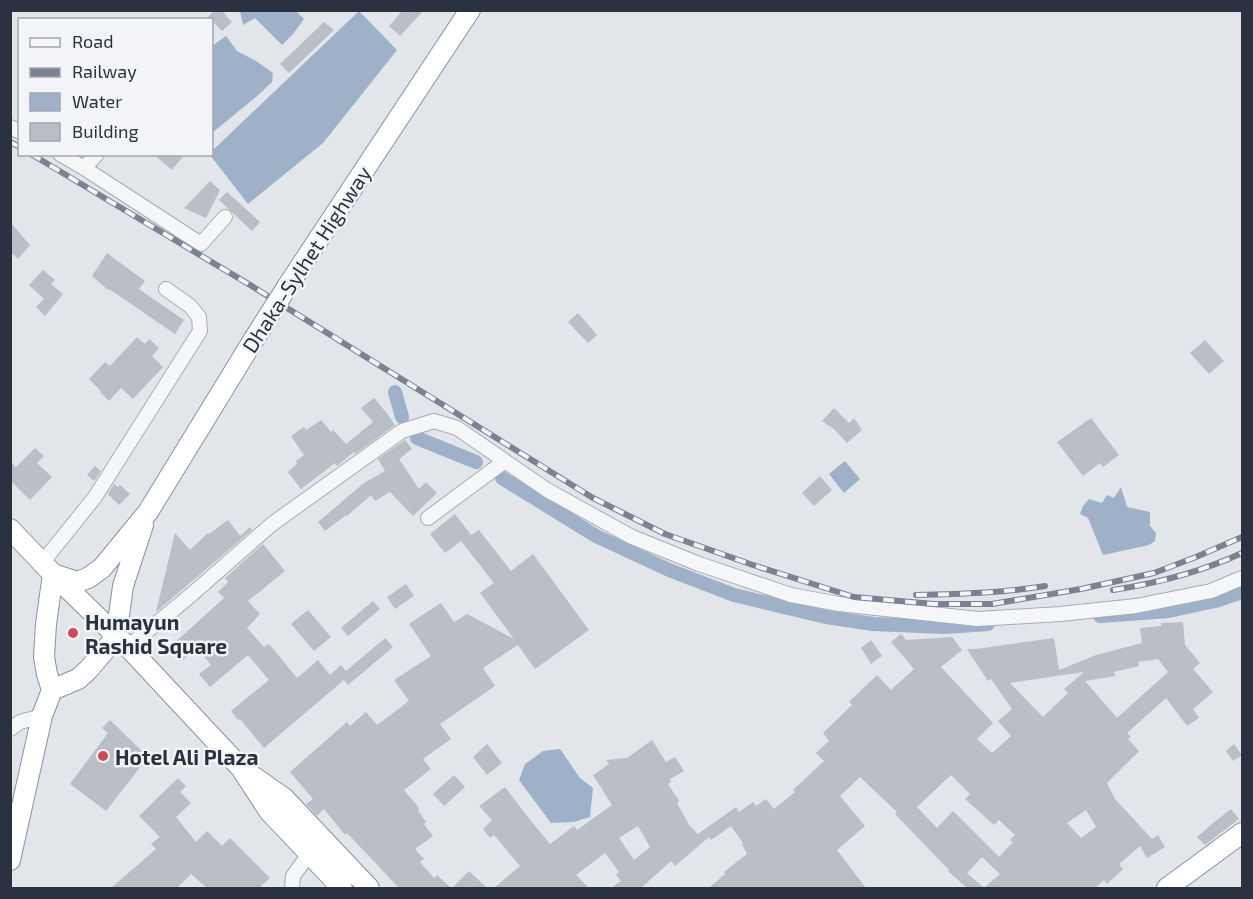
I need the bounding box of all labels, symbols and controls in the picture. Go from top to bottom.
legend [18,18,213,156]
text: Road [72,30,113,52]
text: Railway [72,60,137,82]
text: Water [72,90,122,112]
text: Building [72,120,139,142]
street label: Dhaka-Sylhet Highway [236,161,376,357]
place label: Humayun Rashid Square [85,609,227,658]
marker: Humayun Rashid Square [66,626,80,640]
place label: Hotel Ali Plaza [115,744,259,769]
marker: Hotel Ali Plaza [96,749,110,763]

